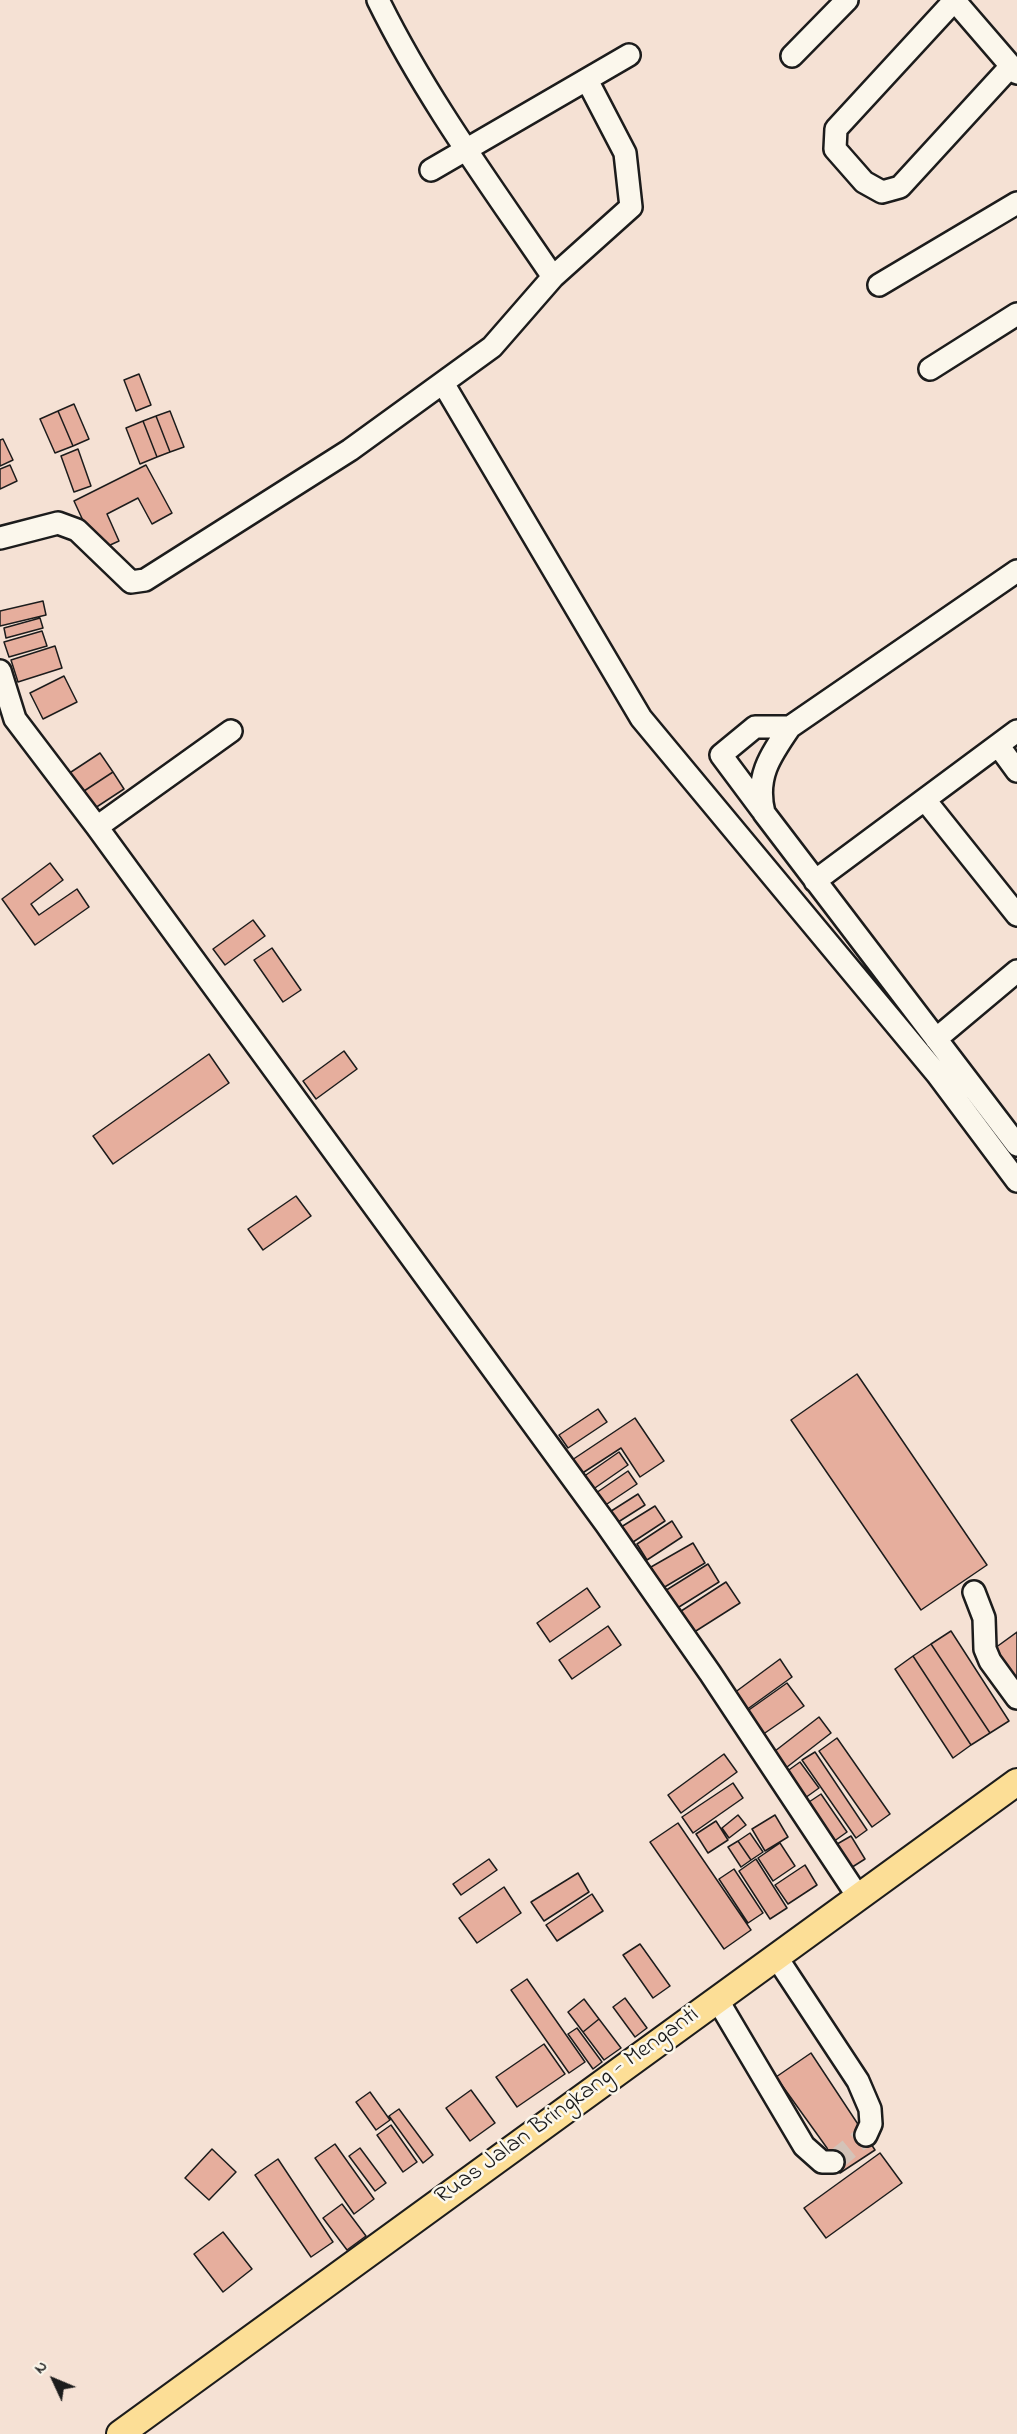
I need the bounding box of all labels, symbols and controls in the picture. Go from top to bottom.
street label: Ruas Jalan Bringkang - Menganti [430,2001,706,2213]
north arrow [24,2350,84,2410]
text: N [29,2355,53,2380]

